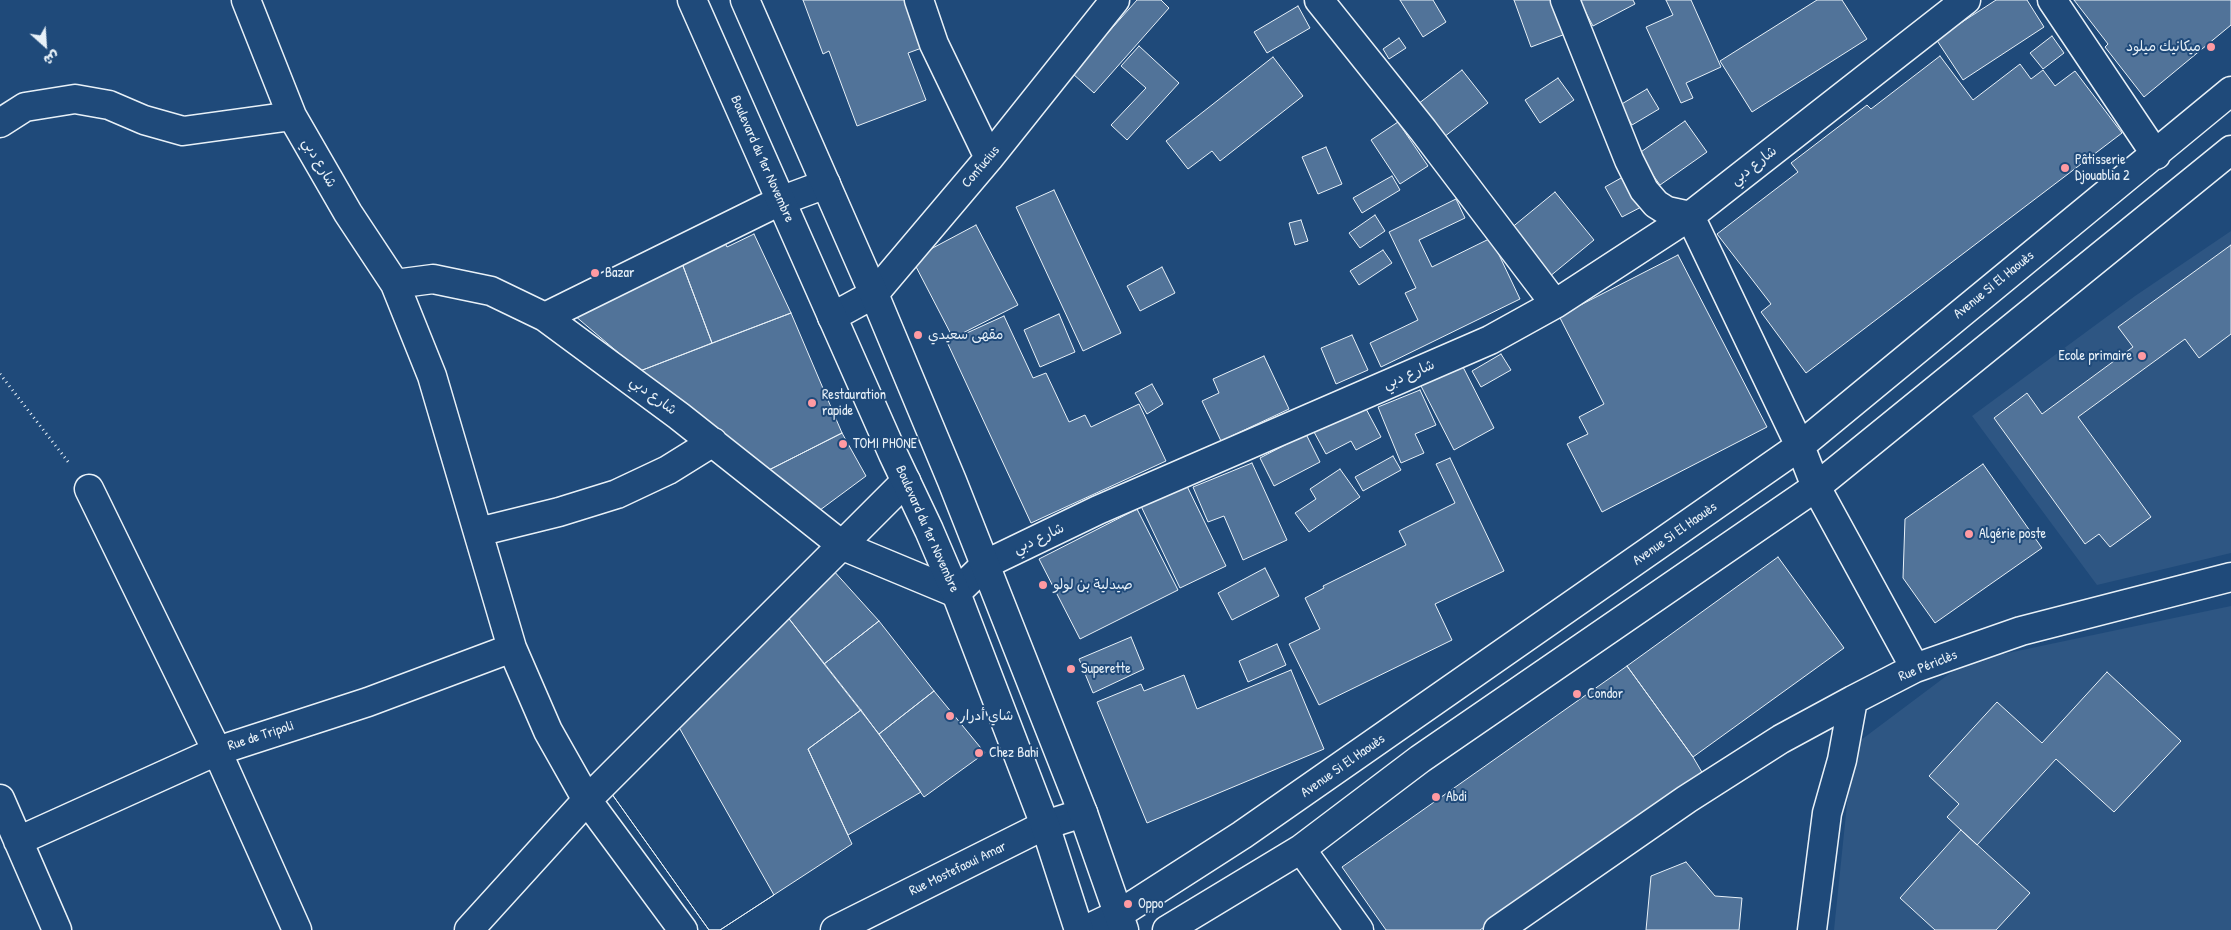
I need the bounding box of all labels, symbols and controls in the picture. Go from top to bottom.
north arrow [20,20,70,70]
place label: ميكانيك ميلود [2126,39,2201,55]
marker: ميكانيك ميلود [2205,41,2217,53]
text: ش [41,47,63,71]
street label: Boulevard du 1er Novembre [726,93,798,225]
street label: شارع دبي [298,135,340,191]
street label: Confucius [959,143,1003,191]
street label: شارع دبي [1728,143,1780,189]
place label: Pâtisserie Djouablia 2 [2075,152,2130,184]
marker: Pâtisserie Djouablia 2 [2059,162,2071,174]
street label: Avenue Si El Haouès [1950,247,2038,323]
place label: Bazar [605,265,634,281]
marker: Bazar [589,267,601,279]
place label: مقهى سعيدي [928,327,1003,343]
marker: مقهى سعيدي [912,329,924,341]
place label: Ecole primaire [2059,348,2132,364]
marker: Ecole primaire [2136,350,2148,362]
street label: شارع دبي [1381,357,1437,393]
street label: شارع دبي [626,373,680,419]
place label: Restauration rapide [822,387,886,420]
marker: Restauration rapide [806,397,818,409]
place label: TOMI PHONE [853,436,917,452]
marker: TOMI PHONE [837,438,849,450]
street label: Boulevard du 1er Novembre [891,463,963,595]
street label: Avenue Si El Haouès [1630,499,1720,569]
street label: شارع دبي [1011,520,1067,558]
place label: Algérie poste [1979,526,2046,542]
marker: Algérie poste [1963,528,1975,540]
place label: صيدلية بن لولو [1053,577,1133,593]
marker: صيدلية بن لولو [1037,579,1049,591]
street label: Rue Périclès [1896,647,1960,685]
place label: Superette [1081,661,1131,677]
marker: Superette [1065,663,1077,675]
place label: Condor [1587,686,1623,702]
marker: Condor [1571,688,1583,700]
place label: شاي أدرار [960,708,1013,724]
marker: شاي أدرار [944,710,956,722]
street label: Rue de Tripoli [226,717,296,755]
street label: Avenue Si El Haouès [1298,731,1388,801]
place label: Chez Bahi [989,745,1039,761]
marker: Chez Bahi [973,747,985,759]
place label: Abdi [1446,789,1467,805]
marker: Abdi [1430,791,1442,803]
street label: Rue Mostefaoui Amar [907,838,1009,900]
place label: Oppo [1138,896,1163,912]
marker: Oppo [1122,898,1134,910]

